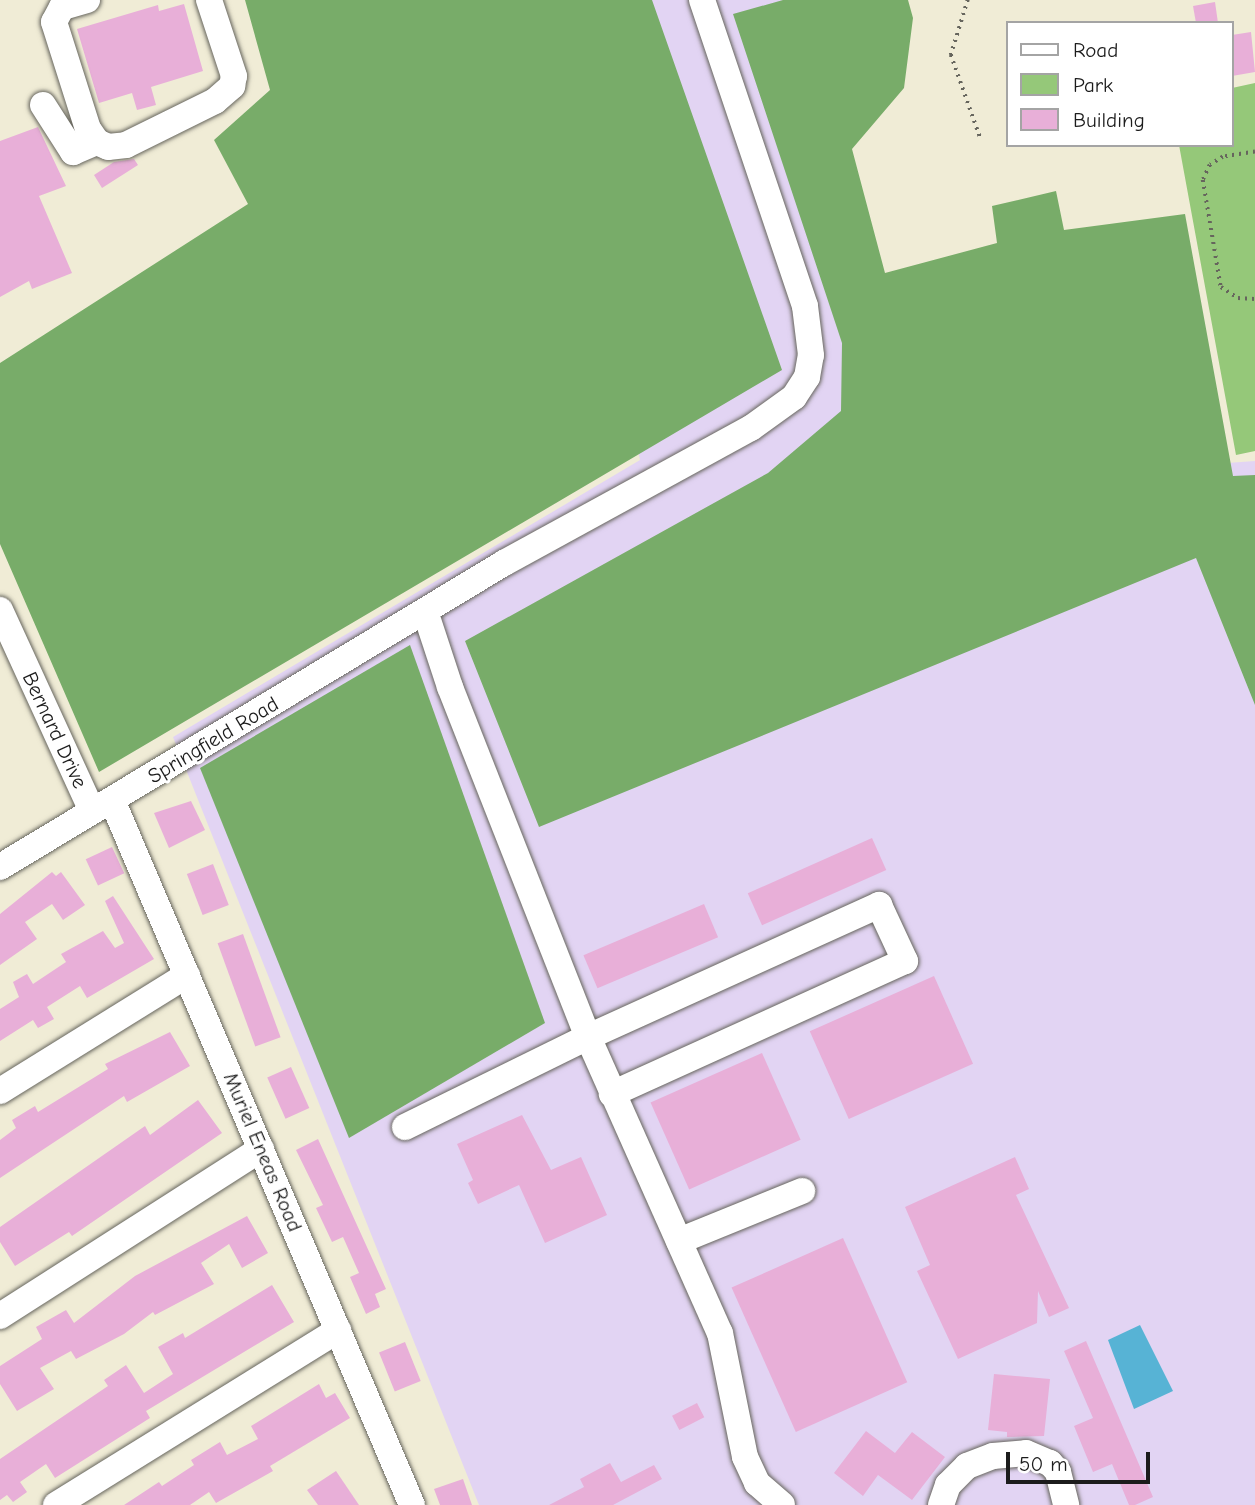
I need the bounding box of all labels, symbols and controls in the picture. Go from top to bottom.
legend [1006,21,1234,147]
text: Road [1073,38,1118,62]
text: Park [1073,73,1113,97]
text: Building [1073,108,1145,132]
street label: Bernard Drive [17,668,93,792]
street label: Springfield Road [143,691,283,789]
street label: Muriel Eneas Road [218,1069,308,1235]
scale bar [1010,1438,1154,1482]
text: 50 m [1019,1452,1068,1476]

